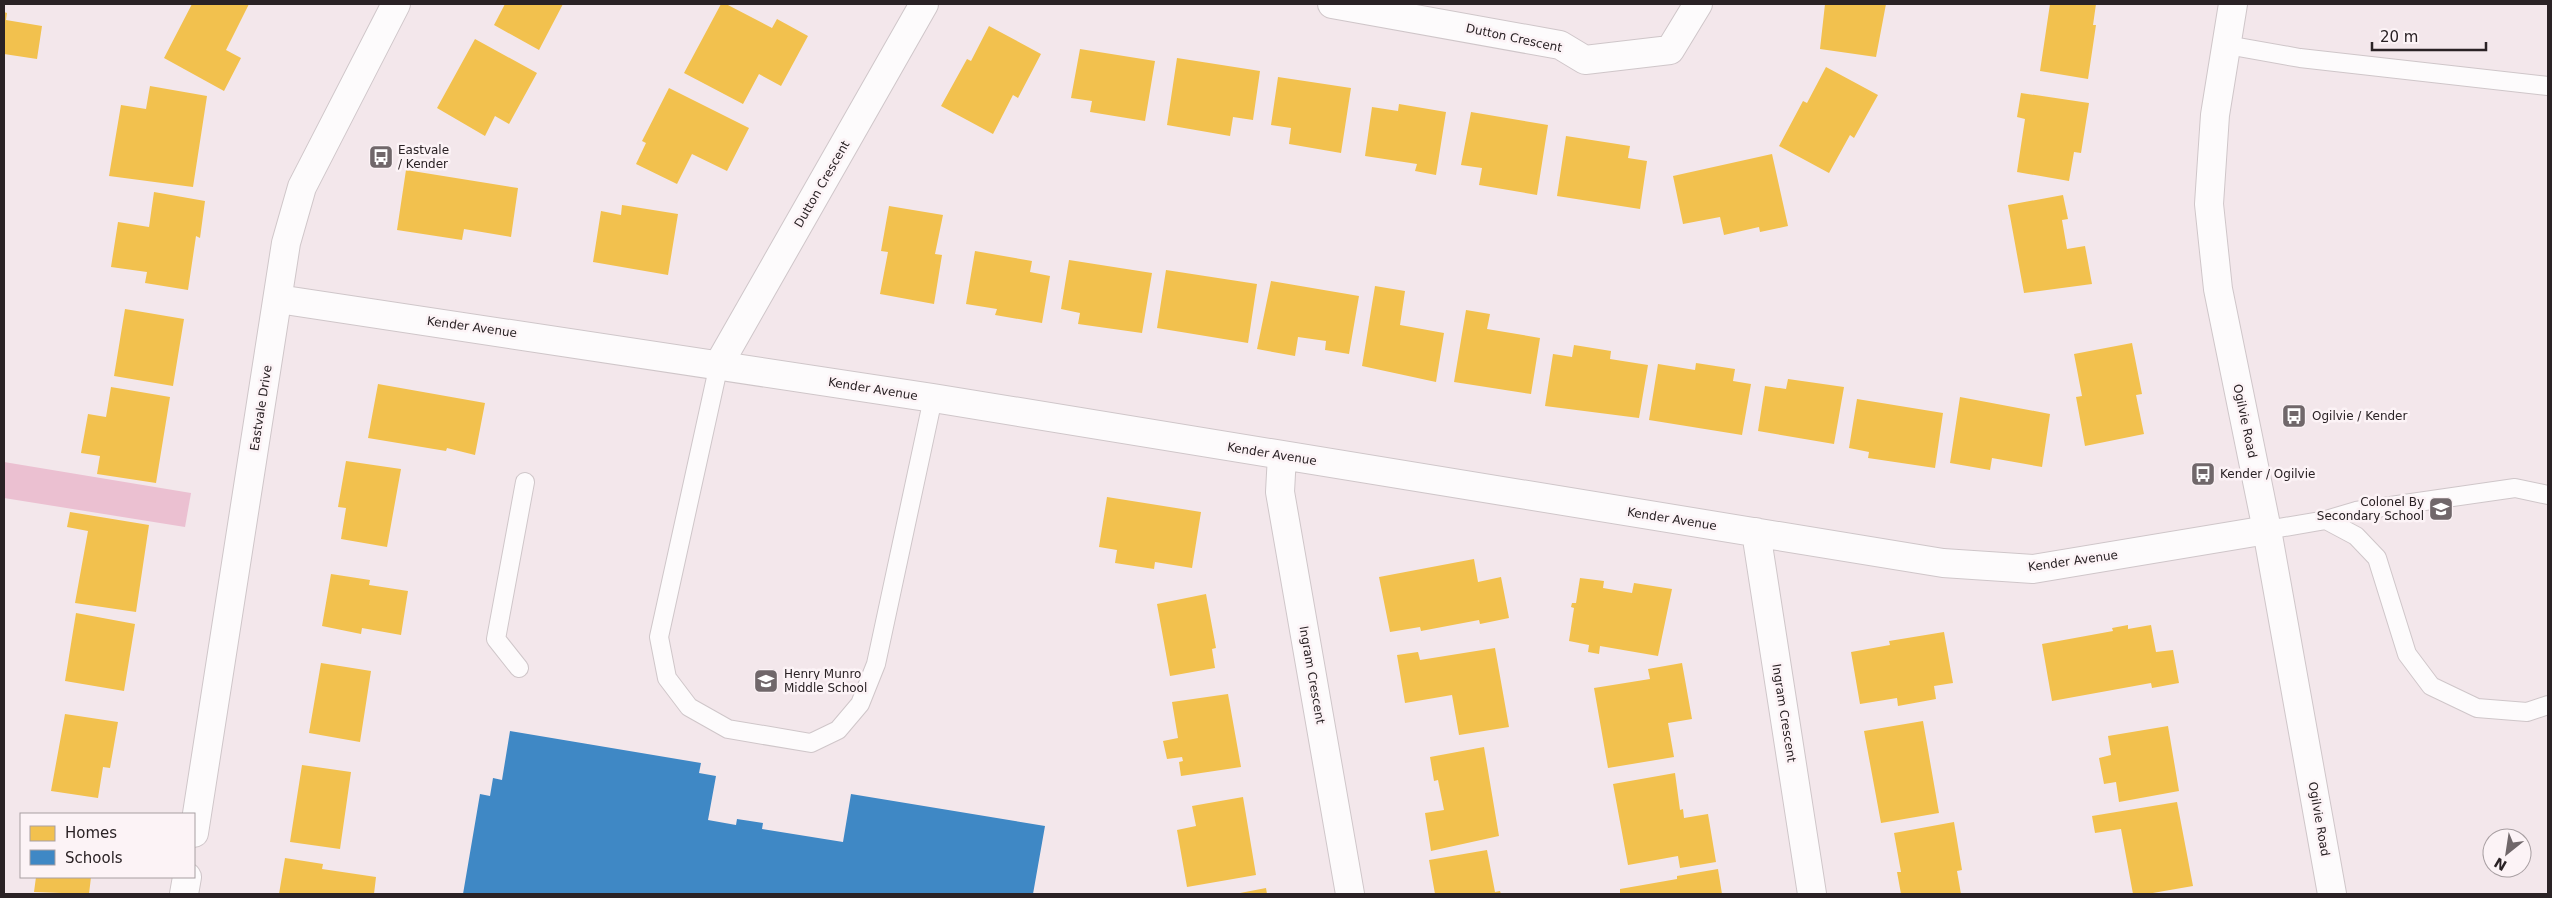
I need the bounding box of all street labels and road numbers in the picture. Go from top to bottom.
street label: Dutton Crescent [1465,21,1564,55]
street label: Dutton Crescent [791,138,853,230]
street label: Kender Avenue [426,314,518,340]
street label: Eastvale Drive [247,364,275,452]
street label: Kender Avenue [827,375,919,403]
street label: Ogilvie Road [2230,383,2260,459]
street label: Kender Avenue [1226,440,1318,468]
street label: Kender Avenue [1626,505,1718,533]
street label: Kender Avenue [2027,548,2119,574]
street label: Ingram Crescent [1296,625,1328,726]
street label: Ingram Crescent [1769,663,1799,764]
street label: Ogilvie Road [2306,781,2332,857]

